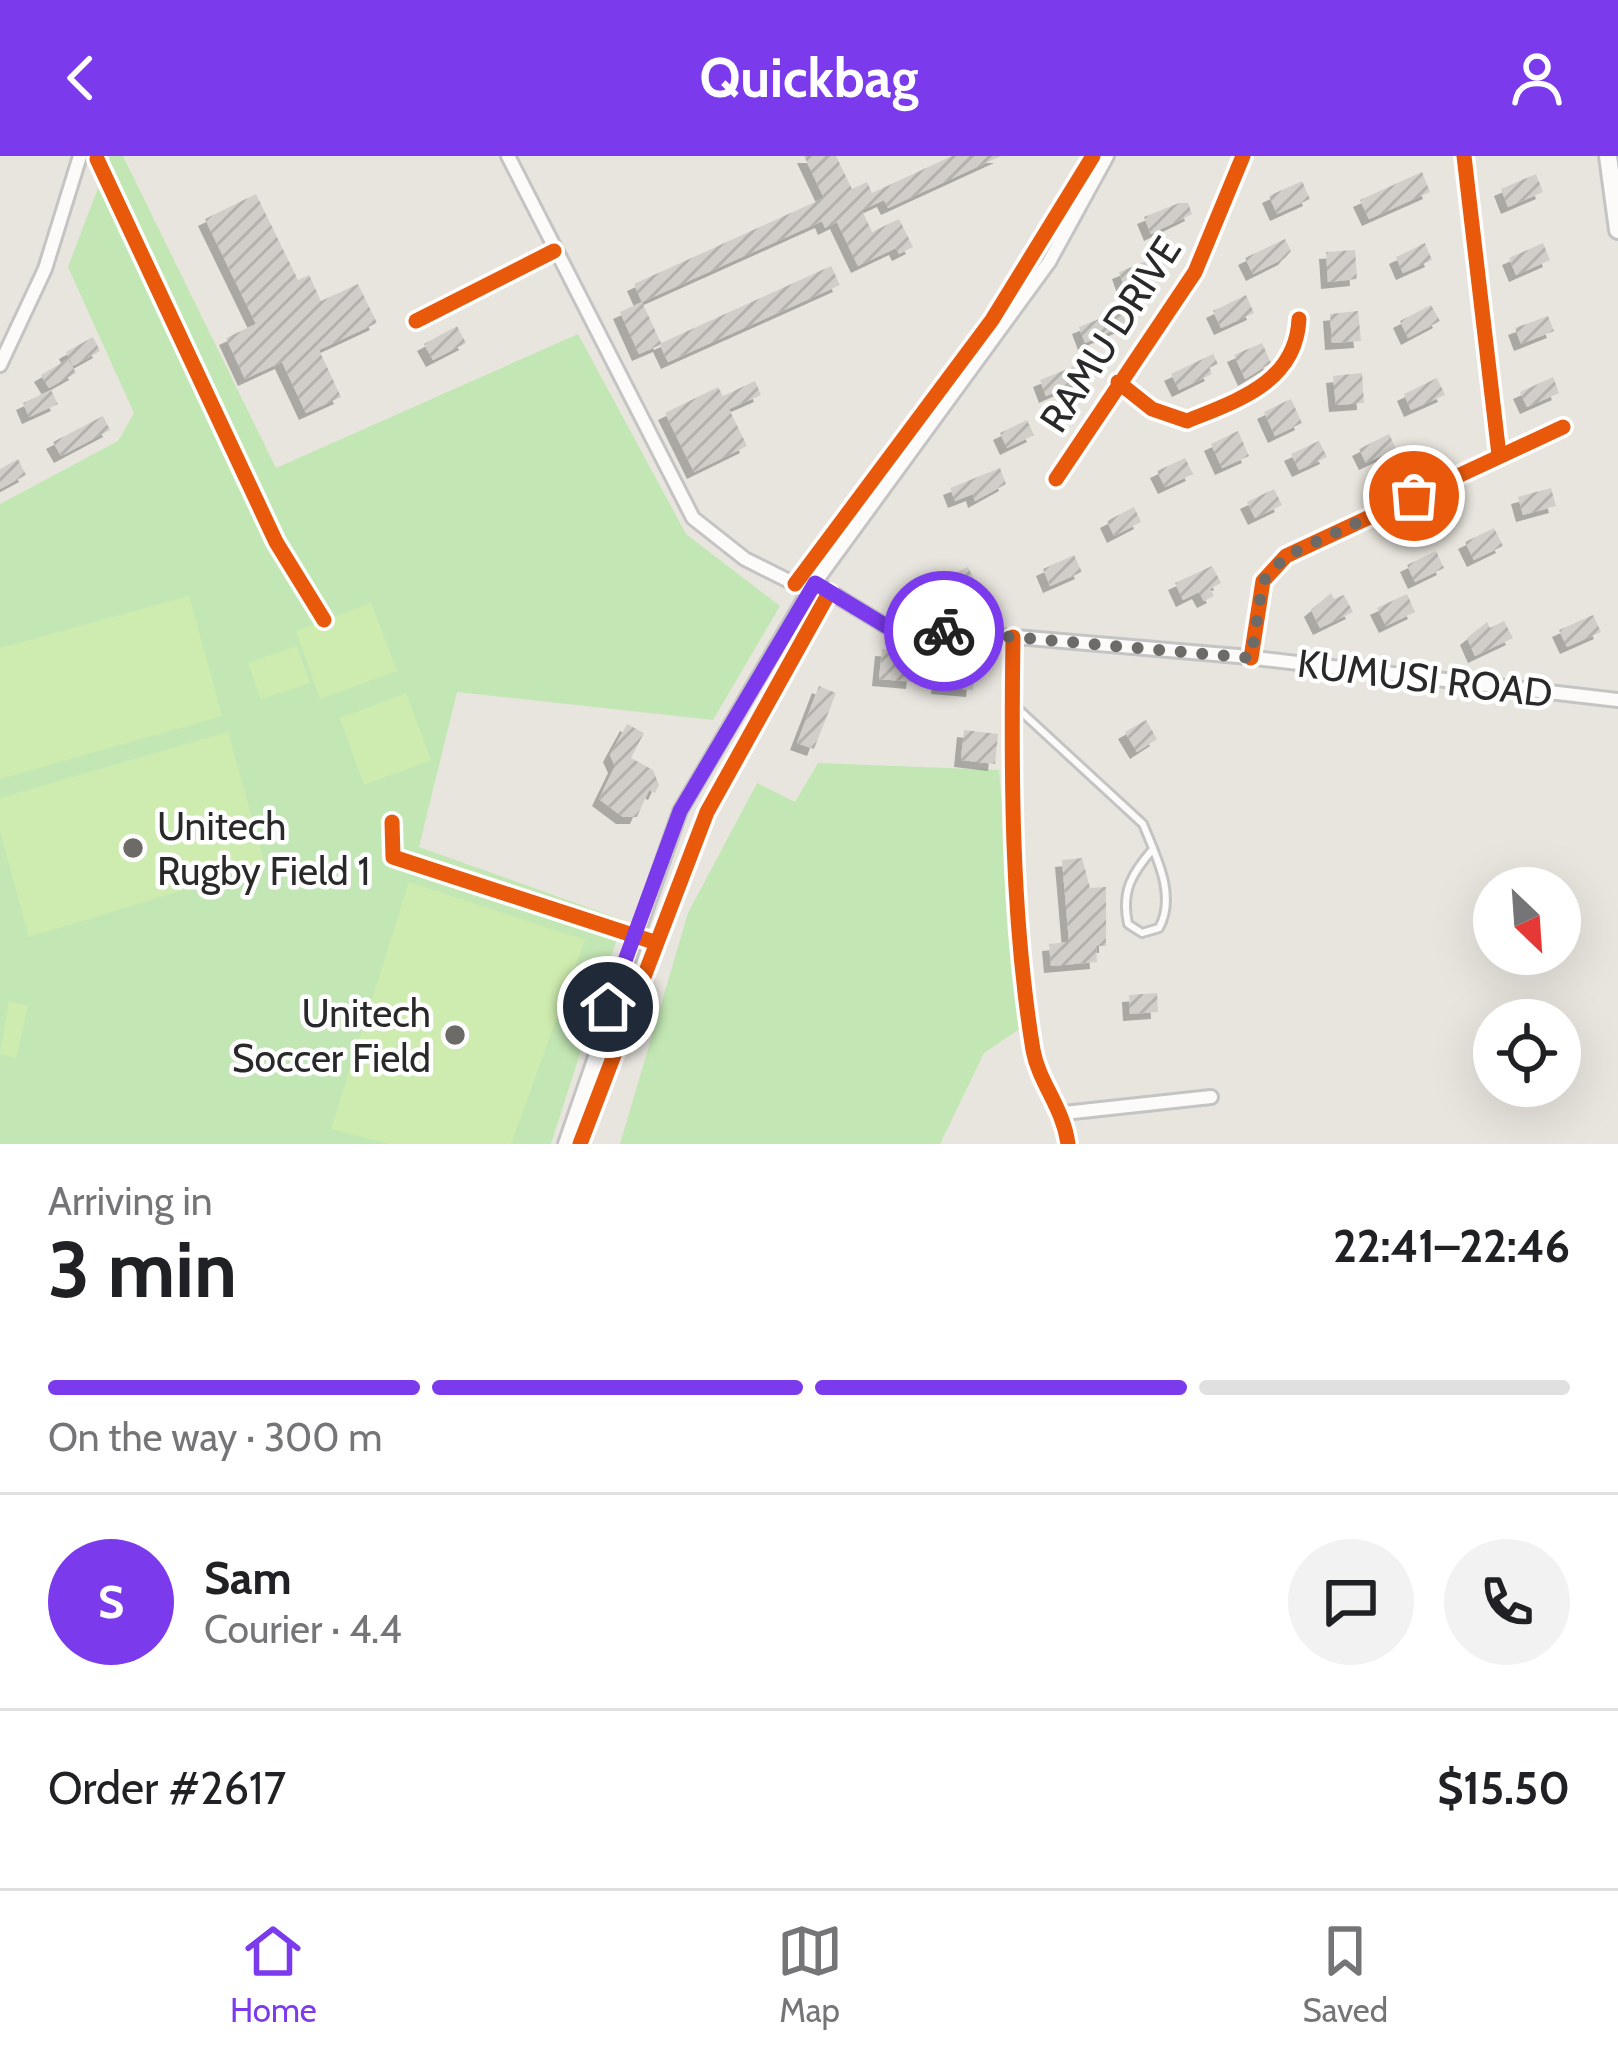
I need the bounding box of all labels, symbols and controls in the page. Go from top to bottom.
icon: back [48,45,114,111]
text: Quickbag [699,45,919,111]
icon: person [1504,45,1570,111]
street label: RAMU DRIVE [1029,227,1191,441]
pin [1363,445,1465,547]
icon: bag [1381,463,1447,529]
courier [884,571,1004,691]
icon: bike [911,598,977,664]
street label: KUMUSI ROAD [1295,639,1555,717]
place label: Unitech Rugby Field 1 [157,802,370,895]
marker: Unitech Rugby Field 1 [120,835,146,861]
north arrow [1473,867,1581,975]
map controls [1473,867,1581,1107]
pin [557,956,659,1058]
icon: home [575,974,641,1040]
place label: Unitech Soccer Field [232,989,431,1082]
button: locate [1473,999,1581,1107]
marker: Unitech Soccer Field [442,1022,468,1048]
text: Arriving in [48,1177,212,1225]
text: 22:41–22:46 [1333,1219,1570,1273]
text: 3 min [48,1222,237,1317]
text: On the way · 300 m [48,1413,382,1461]
button: chat [1288,1539,1414,1665]
button: phone [1444,1539,1570,1665]
text: Sam [204,1551,292,1605]
text: S [98,1575,124,1629]
text: Courier · 4.4 [204,1605,402,1653]
text: Order #2617 [48,1761,286,1815]
text: $15.50 [1437,1761,1570,1815]
tab: Home [230,1918,317,2030]
tab: Map [777,1918,843,2030]
tab: Saved [1302,1918,1388,2030]

